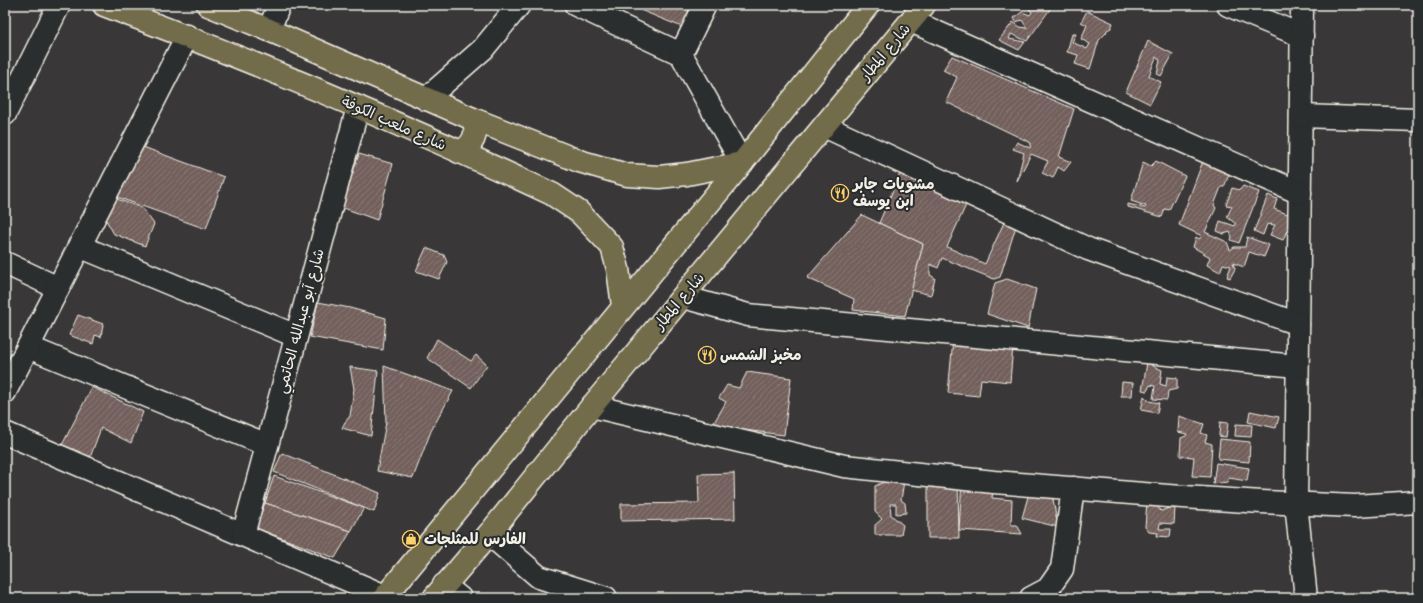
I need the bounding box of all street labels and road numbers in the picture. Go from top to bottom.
street label: شارع المطار [855,20,915,86]
street label: شارع ملعب الكوفة [338,92,449,155]
street label: شارع آبو عبدالله الحاتمي [272,247,332,396]
street label: شارع المطار [649,269,709,335]

